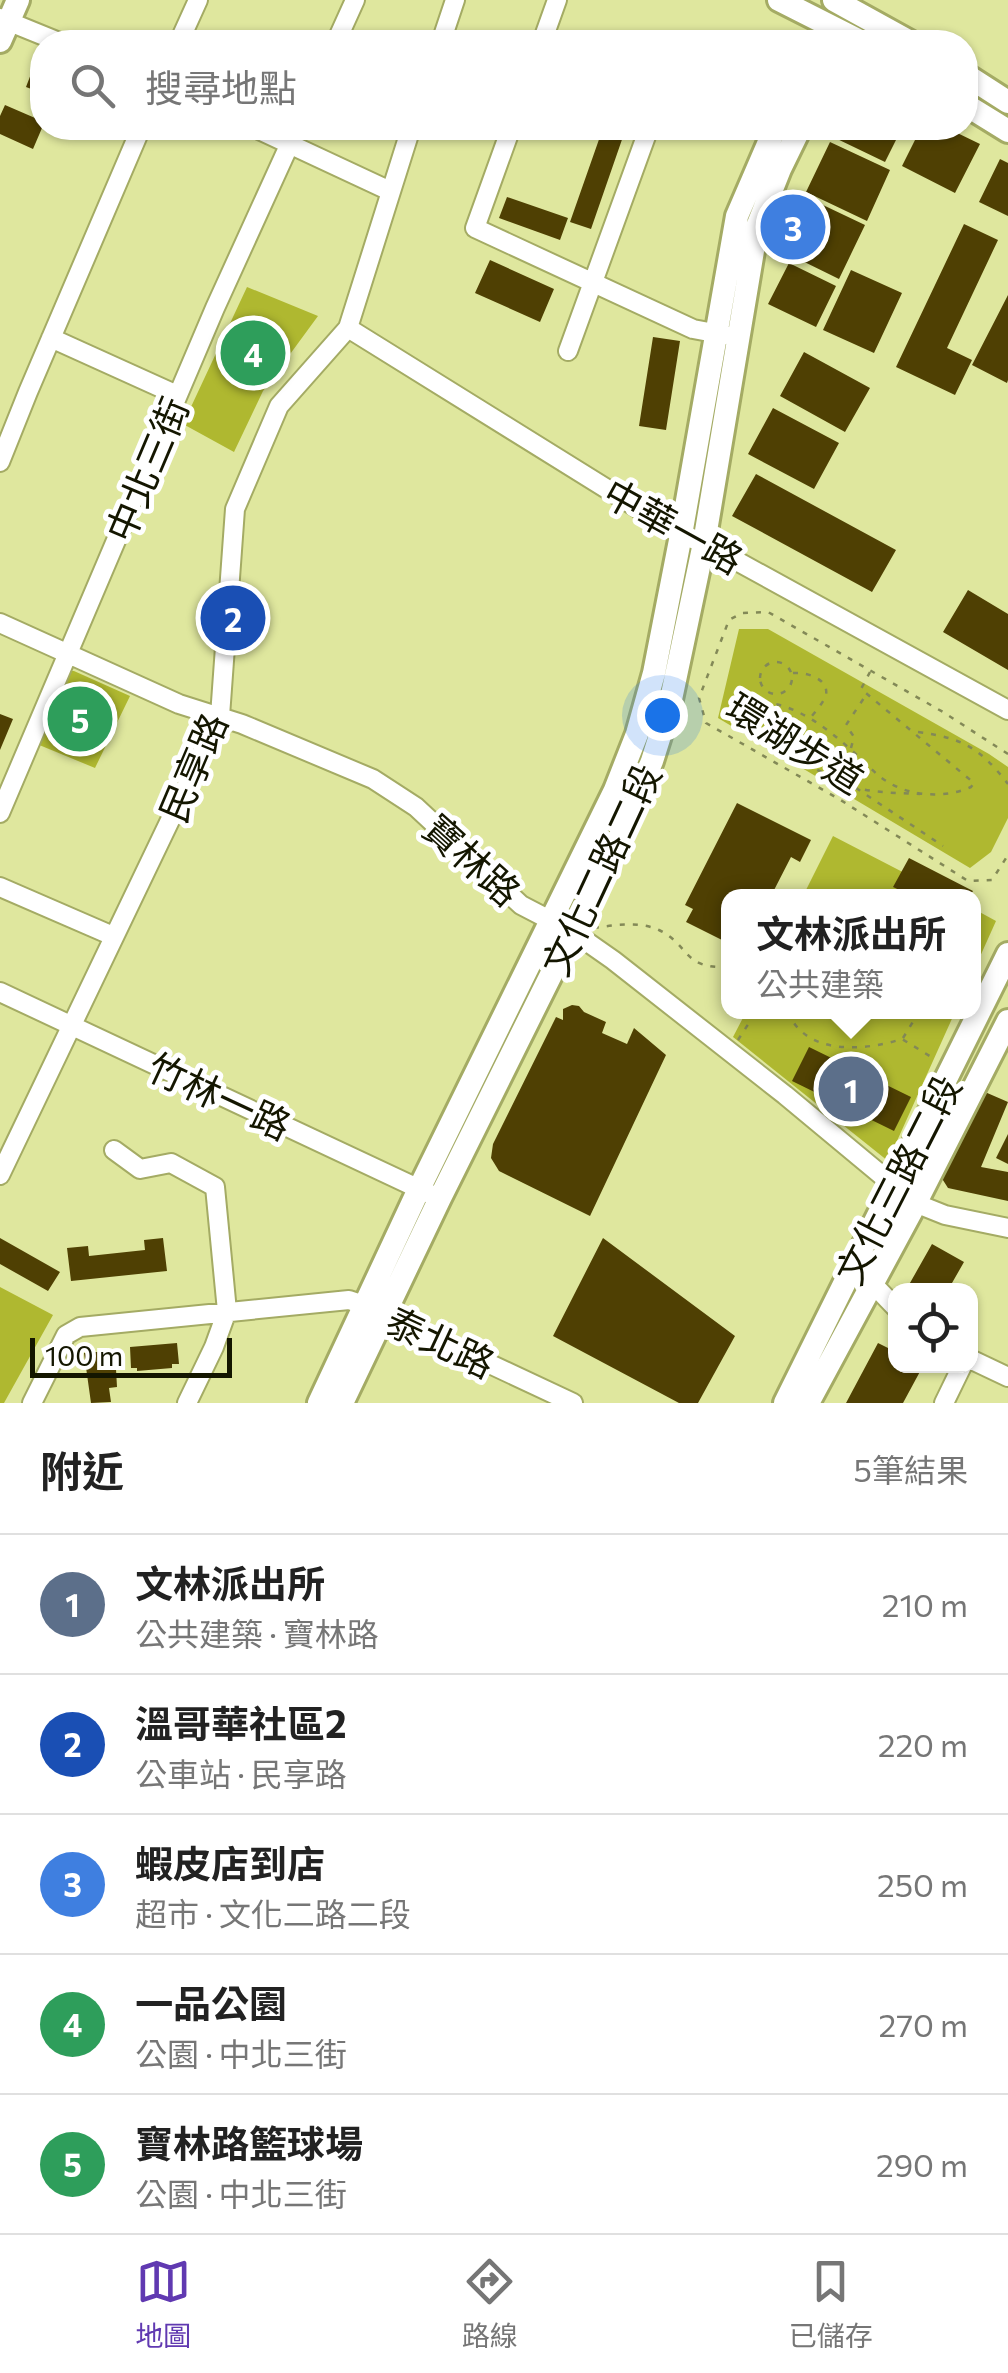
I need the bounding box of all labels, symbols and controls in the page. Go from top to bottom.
search box [30,30,978,140]
icon: search [65,58,120,113]
text: 搜尋地點 [145,63,297,110]
pin: 3 [760,190,826,264]
pin: 4 [220,316,286,390]
street label: 中北三街 [95,390,197,548]
street label: 中華一路 [596,468,752,582]
pin: 2 [200,580,266,656]
pin: 5 [48,682,112,756]
street label: 環湖步道 [719,682,873,802]
your location [637,690,688,741]
street label: 民享路 [148,705,236,829]
street label: 文化二路二段 [531,756,669,982]
street label: 寶林路 [415,803,531,915]
popup [721,889,981,1019]
text: 文林派出所 [756,909,946,956]
text: 公共建築 [756,963,884,1003]
street label: 竹林一路 [141,1042,299,1148]
pin: 1 [818,1052,884,1126]
street label: 文化三路二段 [824,1067,970,1291]
map controls [888,1283,978,1373]
button: locate [888,1283,978,1373]
street label: 泰北路 [379,1296,503,1386]
scale bar [30,1333,232,1378]
text: 100 m [45,1338,123,1372]
text: 附近 [40,1444,124,1496]
text: 5筆結果 [854,1449,968,1489]
text: 文林派出所 [135,1559,325,1606]
text: 1 [65,1584,80,1624]
text: 210 m [882,1584,968,1624]
text: 公共建築 · 寶林路 [135,1613,379,1653]
text: 溫哥華社區2 [135,1699,347,1746]
text: 2 [63,1724,82,1764]
text: 220 m [878,1724,968,1764]
text: 公車站 · 民享路 [135,1753,347,1793]
text: 蝦皮店到店 [135,1839,325,1886]
text: 3 [63,1864,82,1904]
text: 250 m [877,1864,968,1904]
text: 超市 · 文化二路二段 [135,1893,411,1933]
text: 一品公園 [135,1979,287,2026]
text: 4 [63,2004,82,2044]
text: 270 m [879,2004,968,2044]
text: 公園 · 中北三街 [135,2033,347,2073]
text: 寶林路籃球場 [135,2119,363,2166]
text: 5 [63,2144,82,2184]
text: 290 m [876,2144,968,2184]
text: 公園 · 中北三街 [135,2173,347,2213]
tab: 地圖 [135,2254,191,2354]
tab: 路線 [462,2254,518,2354]
tab: 已儲存 [789,2254,873,2354]

